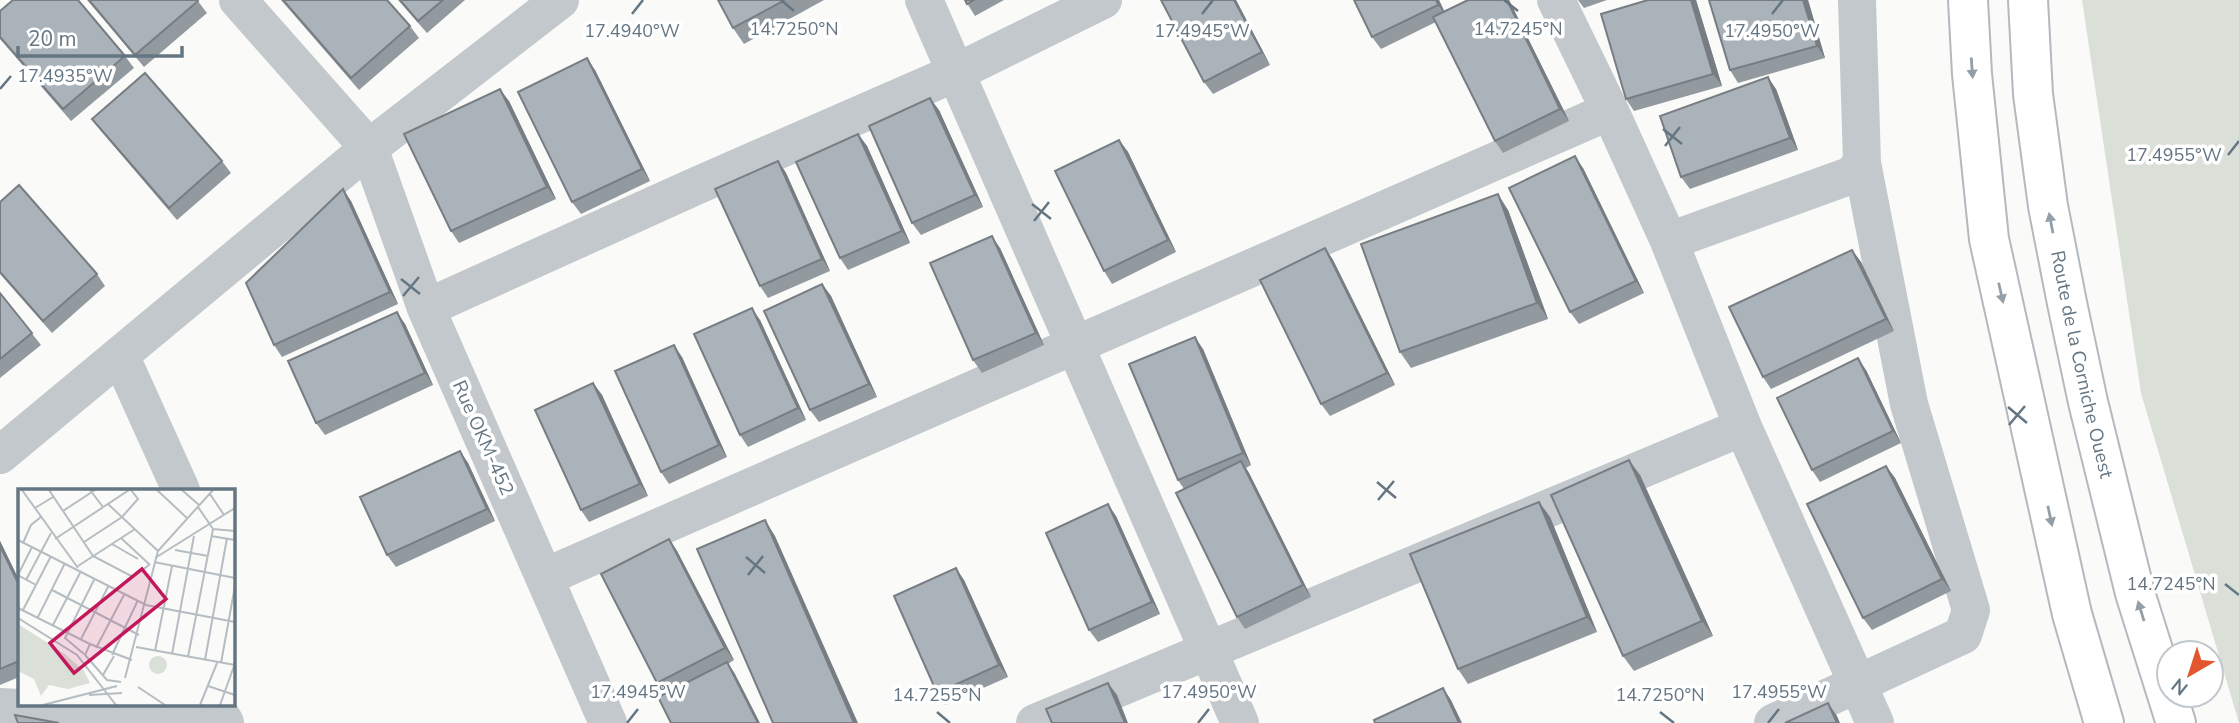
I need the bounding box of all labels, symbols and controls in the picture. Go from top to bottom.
scale bar [18,14,182,58]
text: 14.7250°N [750,17,838,41]
text: 14.7245°N [1474,17,1562,41]
text: 17.4940°W [584,19,680,43]
text: 17.4945°W [1154,19,1250,43]
text: 17.4950°W [1724,19,1820,43]
text: 20 m [28,25,77,53]
one-way arrow [1967,57,1978,79]
text: 17.4935°W [17,64,113,88]
text: 17.4955°W [2126,143,2222,167]
one-way arrow [2045,212,2056,234]
street label: Route de la Corniche Ouest [2044,248,2119,481]
one-way arrow [1996,282,2007,304]
street label: Rue OKM-452 [446,376,520,500]
inset map [18,489,234,706]
one-way arrow [2045,505,2056,527]
text: 14.7245°N [2127,572,2215,596]
one-way arrow [2135,600,2146,621]
north arrow [2155,639,2225,709]
text: N [2166,672,2194,701]
text: 17.4945°W [590,680,686,704]
text: 17.4950°W [1161,680,1257,704]
text: 17.4955°W [1731,680,1827,704]
text: 14.7255°N [893,683,981,707]
text: 14.7250°N [1616,683,1704,707]

